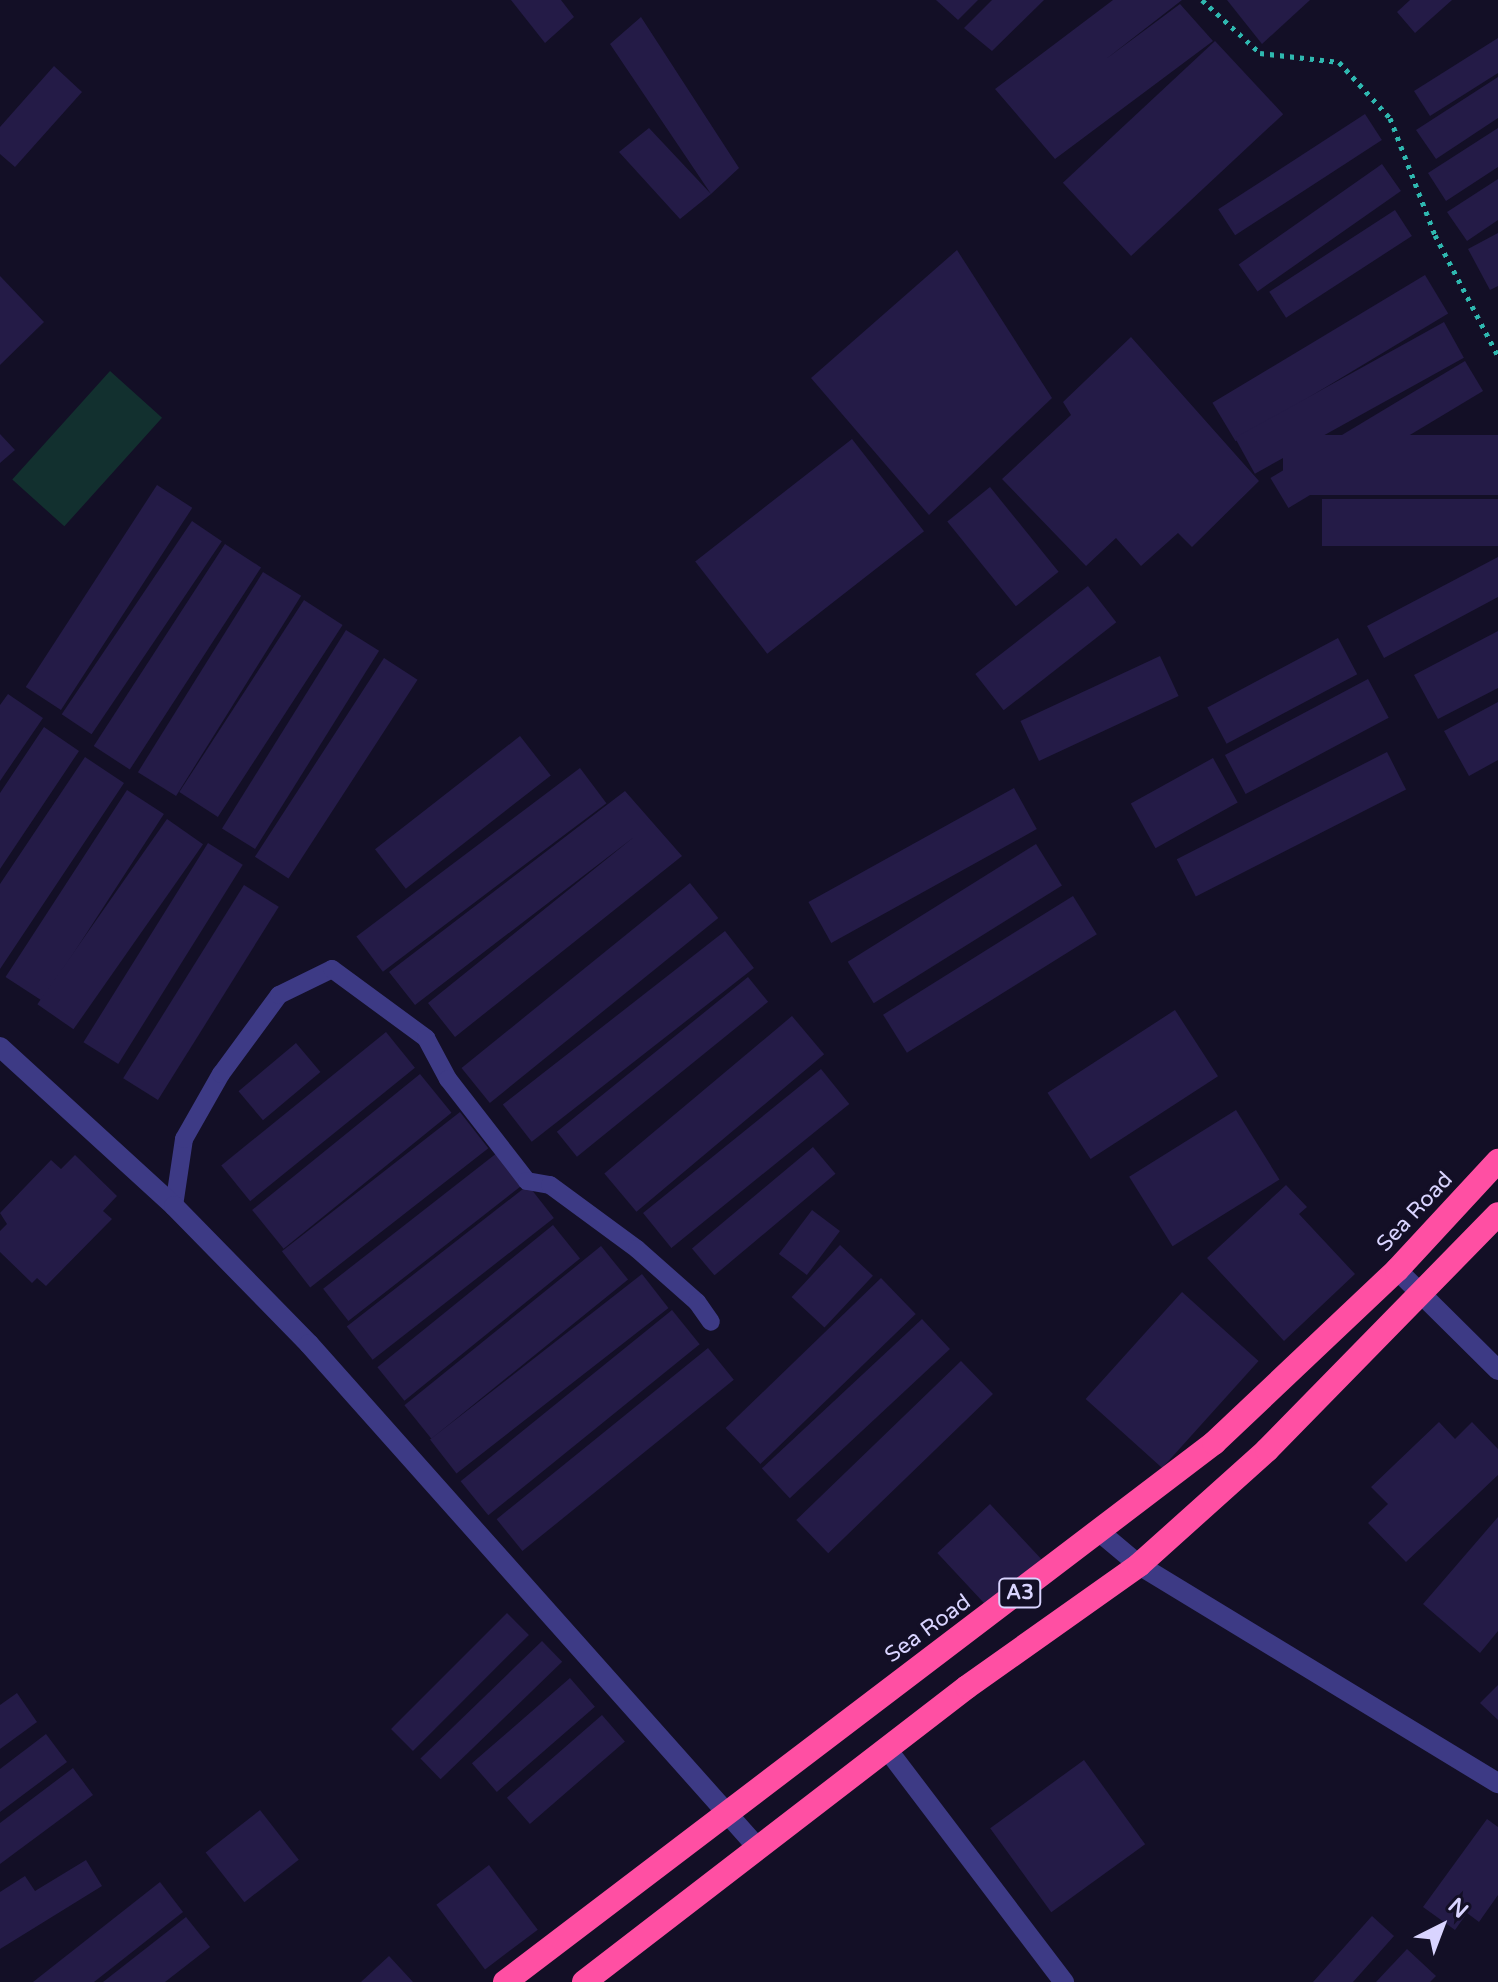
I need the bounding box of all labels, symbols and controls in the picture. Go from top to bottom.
street label: Sea Road [1371,1167,1459,1257]
road number: A3 [998,1577,1042,1609]
street label: Sea Road [880,1589,976,1669]
north arrow [1402,1886,1482,1966]
text: N [1443,1893,1473,1924]

